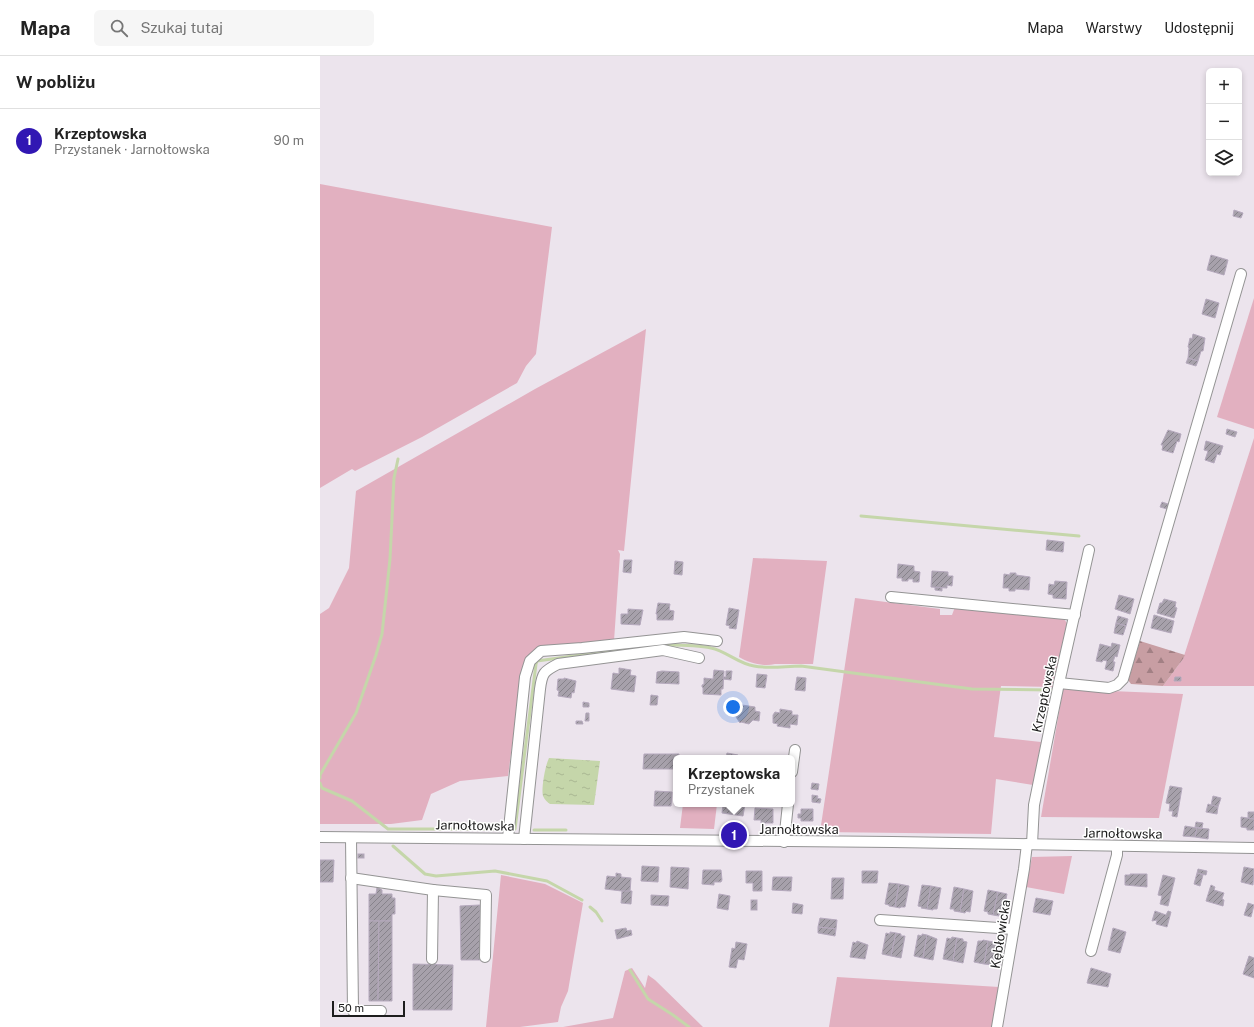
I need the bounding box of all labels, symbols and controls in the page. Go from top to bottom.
search box [94,10,374,46]
text: Mapa [20,17,70,39]
icon: search [108,17,130,39]
text: Szukaj tutaj [140,19,223,36]
text: Mapa [1027,20,1063,36]
text: Warstwy [1085,20,1142,36]
text: Udostępnij [1164,20,1234,36]
map controls [1206,68,1242,176]
button: + [1206,68,1242,104]
text: W pobliżu [16,72,95,92]
button: − [1206,104,1242,140]
text: Krzeptowska [54,125,147,142]
text: 1 [26,133,32,148]
text: 90 m [274,133,304,148]
button: layers [1206,140,1242,176]
text: Przystanek · Jarnołtowska [54,142,210,157]
street label: Krzeptowska [1029,654,1060,734]
your location [723,697,743,717]
popup [673,755,795,807]
text: Krzeptowska [688,765,780,782]
text: Przystanek [688,782,755,797]
street label: Jarnołtowska [435,817,515,834]
pin: 1 [721,820,747,850]
street label: Jarnołtowska [759,822,839,837]
street label: Jarnołtowska [1083,825,1163,842]
street label: Kębłowicka [988,898,1013,970]
scale bar [332,999,405,1018]
text: 50 m [338,1002,364,1014]

